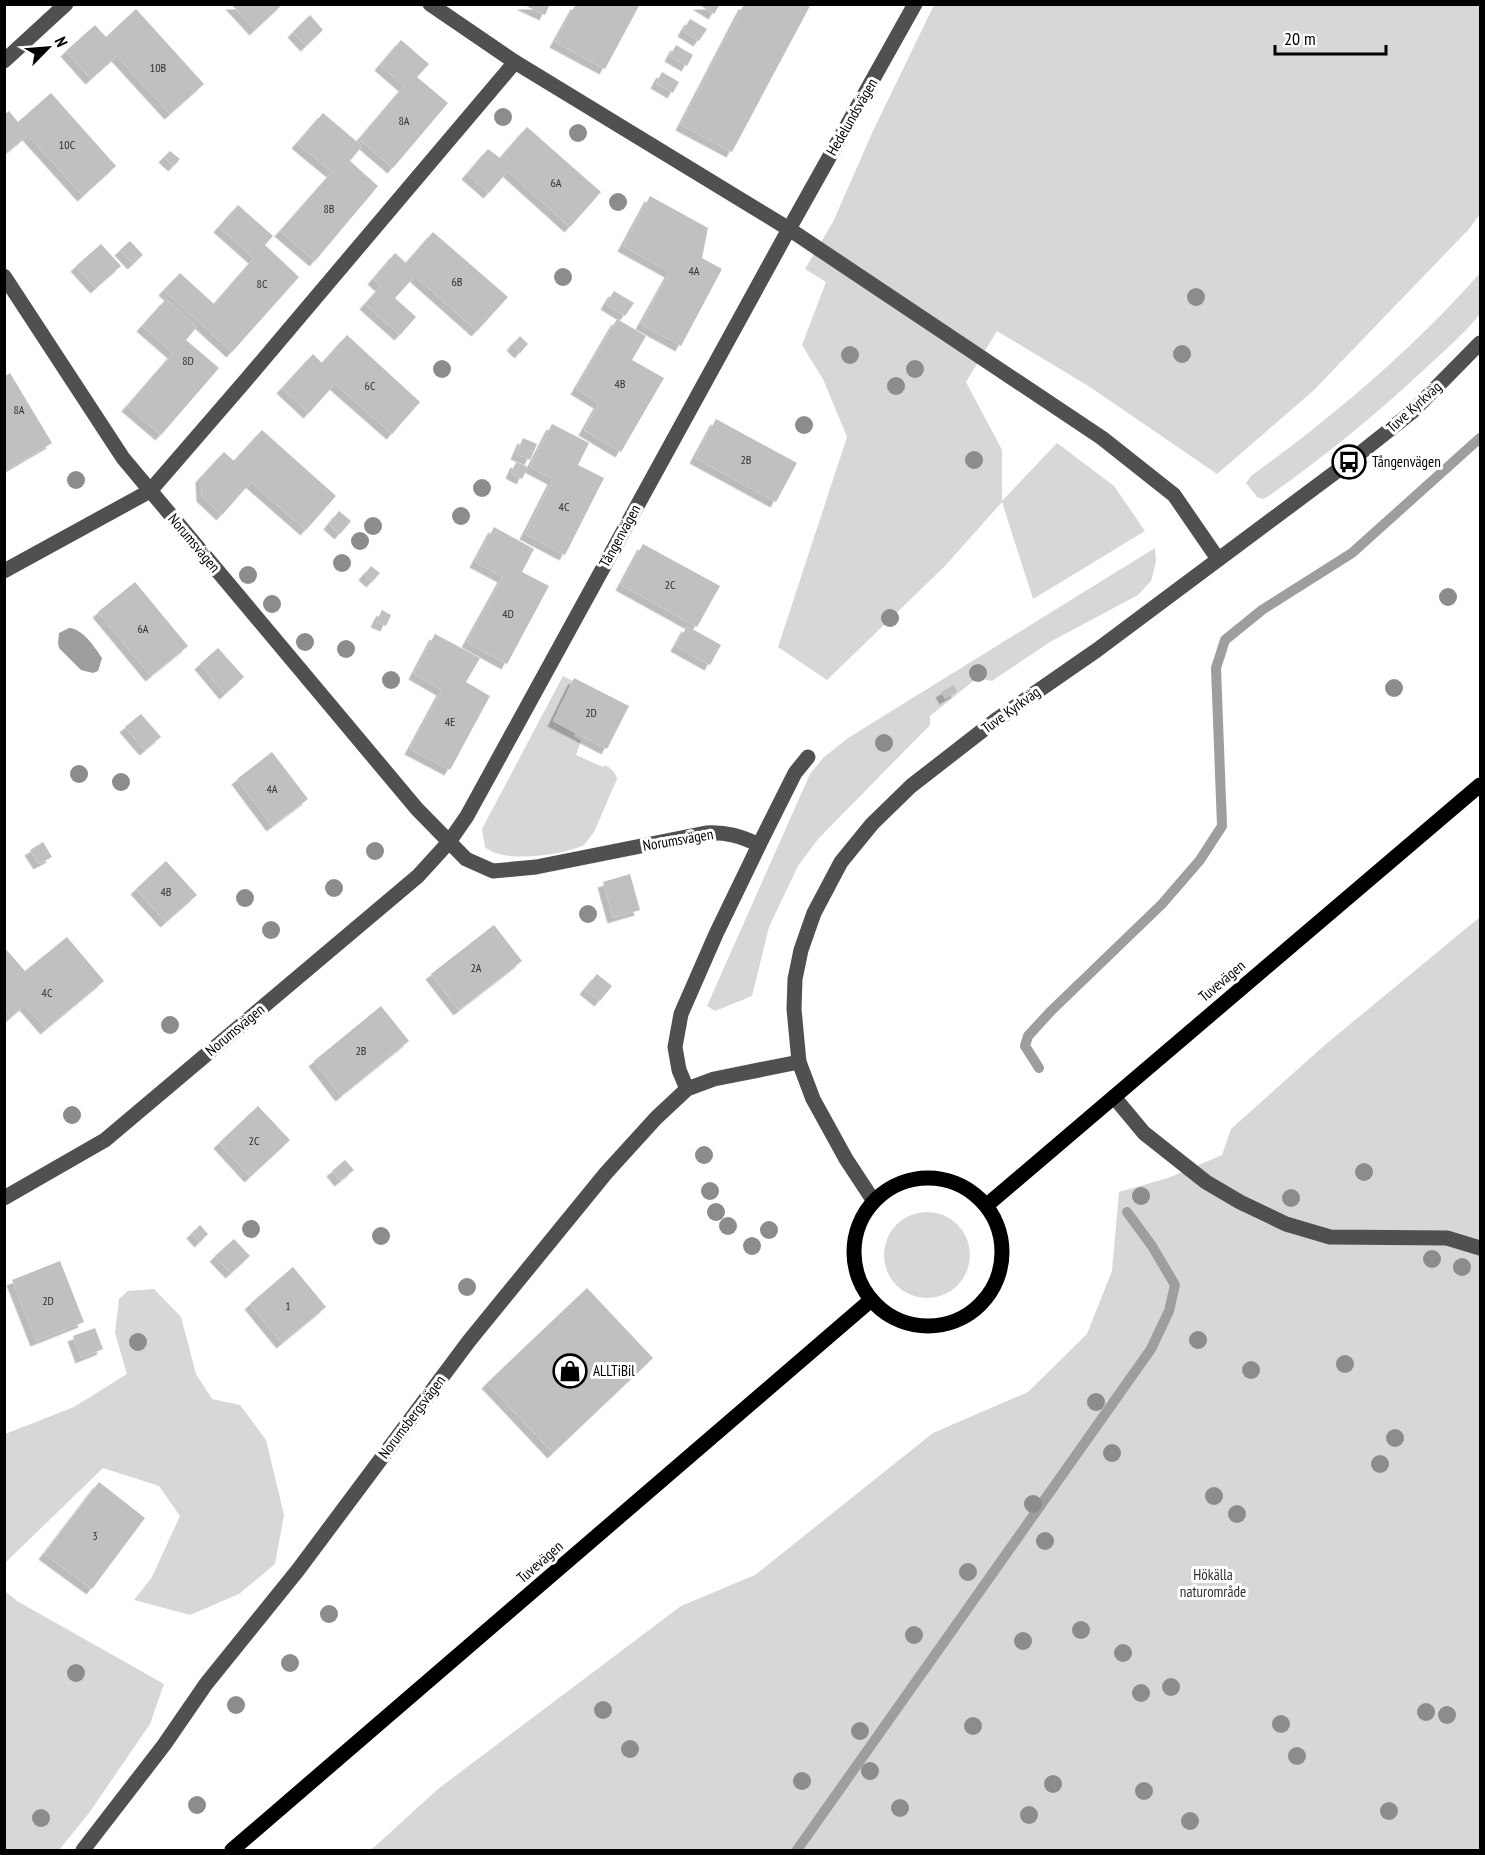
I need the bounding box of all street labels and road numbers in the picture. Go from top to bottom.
street label: Hedelundsvägen [822,75,881,159]
street label: Tuve Kyrkväg [1382,377,1445,436]
street label: Tångenvägen [595,501,645,570]
street label: Norumsvägen [164,509,225,576]
street label: Tuve Kyrkväg [978,682,1044,737]
street label: Norumsvägen [641,824,715,855]
street label: Tuvevägen [1195,956,1249,1006]
street label: Norumsvägen [201,999,268,1060]
street label: Norumsbergsvägen [374,1371,449,1462]
street label: Tuvevägen [513,1536,567,1587]

